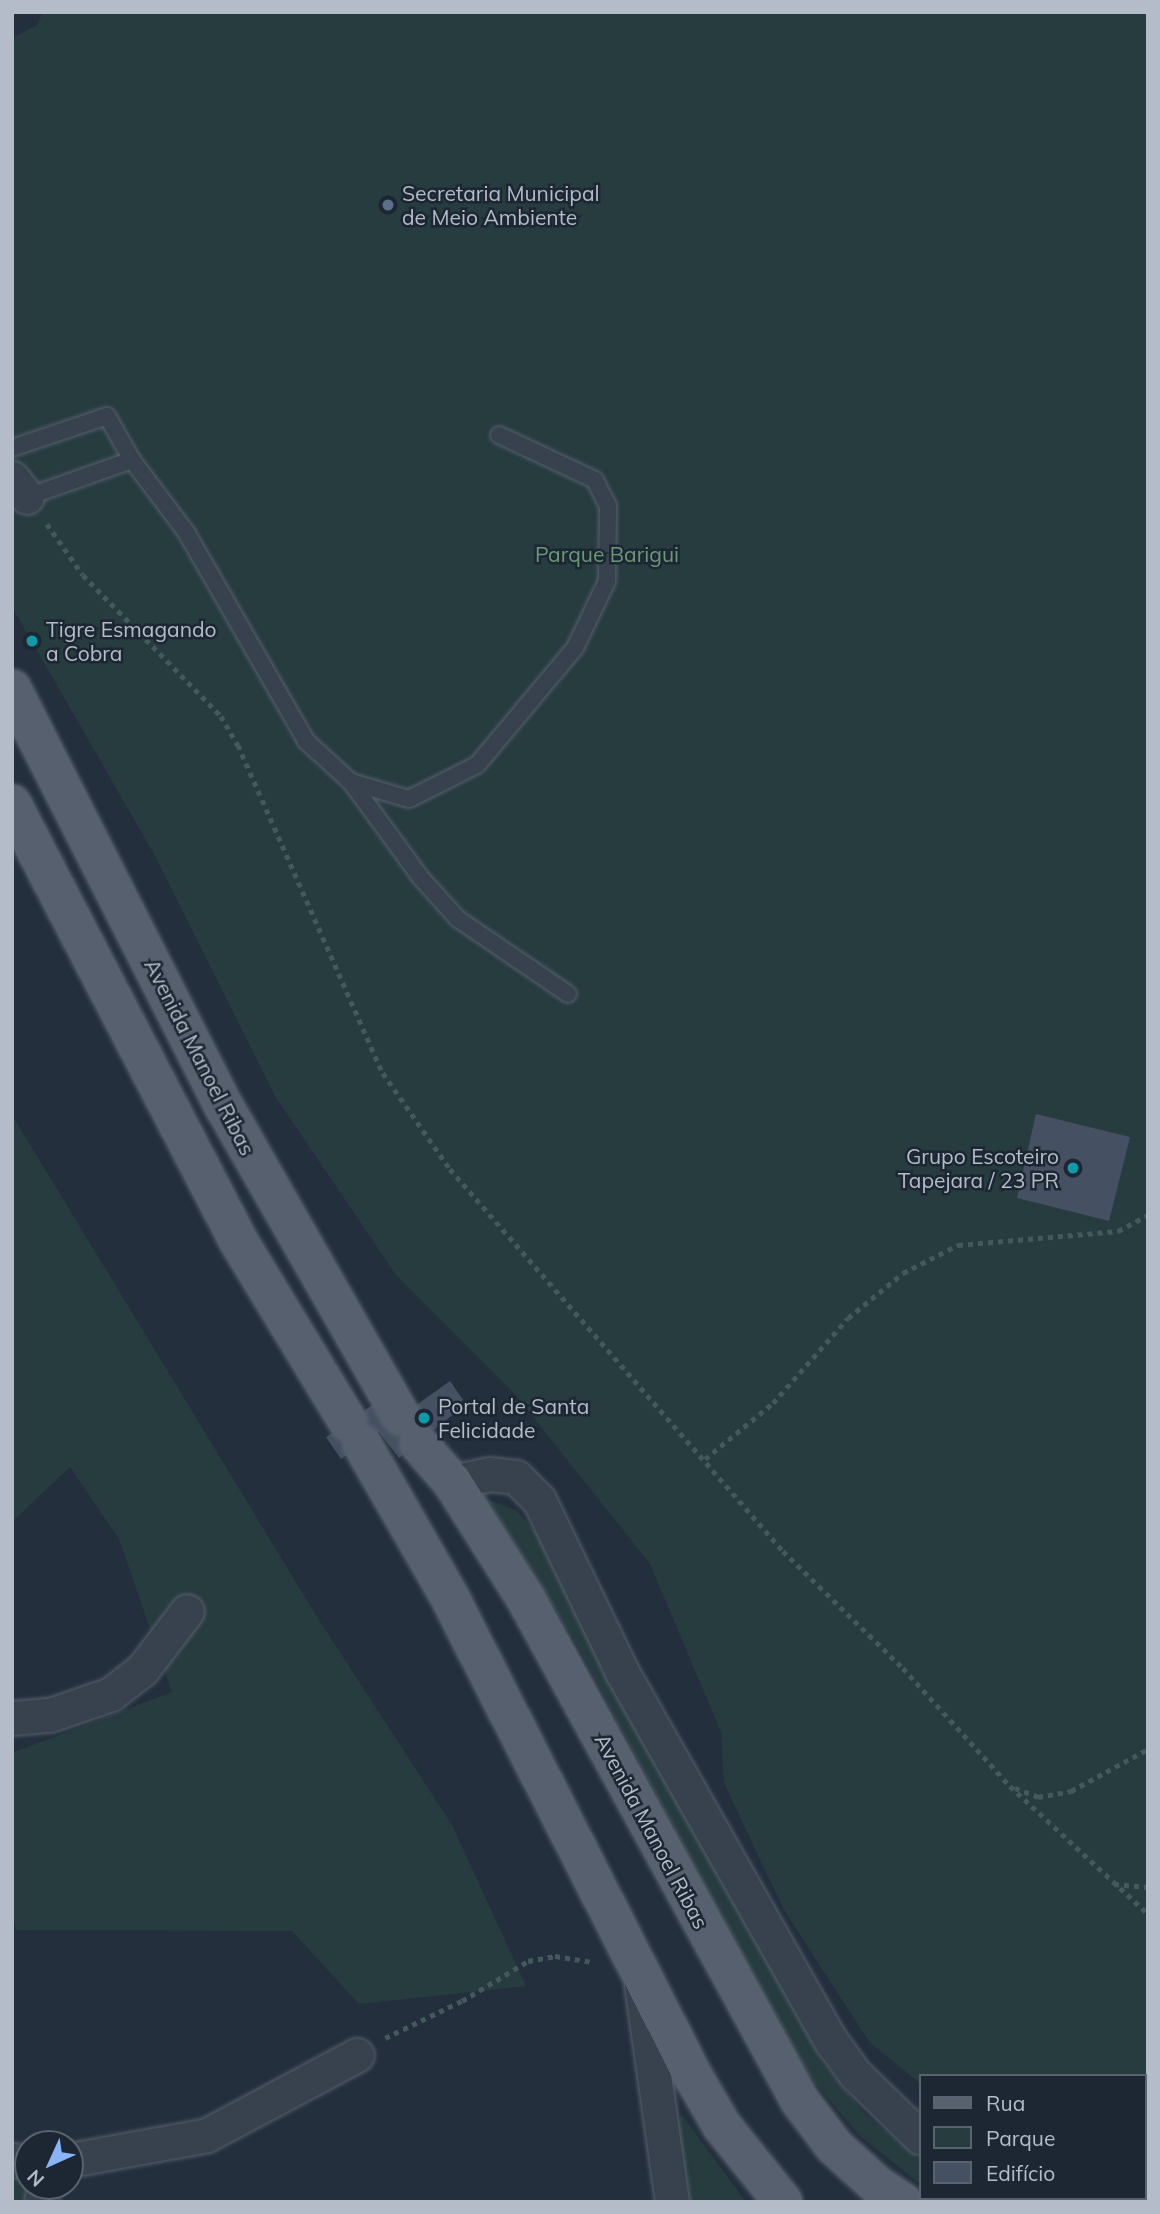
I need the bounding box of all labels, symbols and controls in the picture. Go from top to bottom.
place label: Secretaria Municipal de Meio Ambiente [402,180,599,230]
marker: Secretaria Municipal de Meio Ambiente [380,197,396,213]
park label: Parque Barigui [535,541,679,567]
place label: Tigre Esmagando a Cobra [46,616,217,666]
marker: Tigre Esmagando a Cobra [24,633,40,649]
street label: Avenida Manoel Ribas [139,954,261,1160]
place label: Grupo Escoteiro Tapejara / 23 PR [898,1143,1059,1193]
marker: Grupo Escoteiro Tapejara / 23 PR [1065,1160,1081,1176]
place label: Portal de Santa Felicidade [438,1393,589,1443]
marker: Portal de Santa Felicidade [416,1410,432,1426]
street label: Avenida Manoel Ribas [590,1729,714,1933]
legend [918,2074,1146,2200]
text: Rua [986,2090,1025,2116]
text: Parque [986,2125,1055,2151]
north arrow [14,2130,84,2200]
text: Edifício [986,2160,1055,2186]
text: N [22,2165,49,2192]

